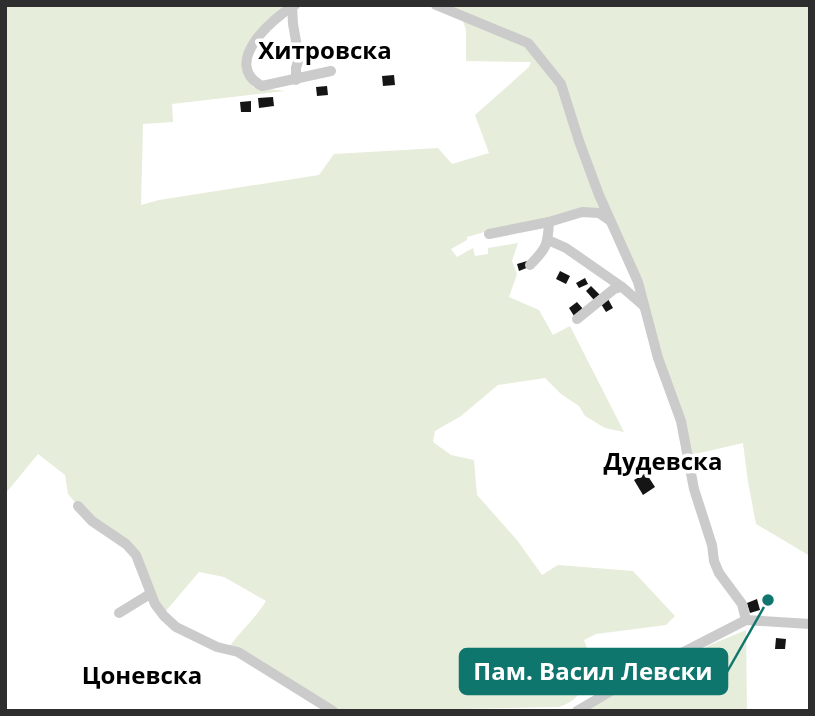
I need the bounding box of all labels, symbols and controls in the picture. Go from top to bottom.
district label: Хитровска [258,33,392,66]
district label: Дудевска [604,444,722,477]
callout: Пам. Васил Левски [460,649,727,694]
text: Пам. Васил Левски [473,654,713,687]
district label: Цоневска [82,658,202,691]

